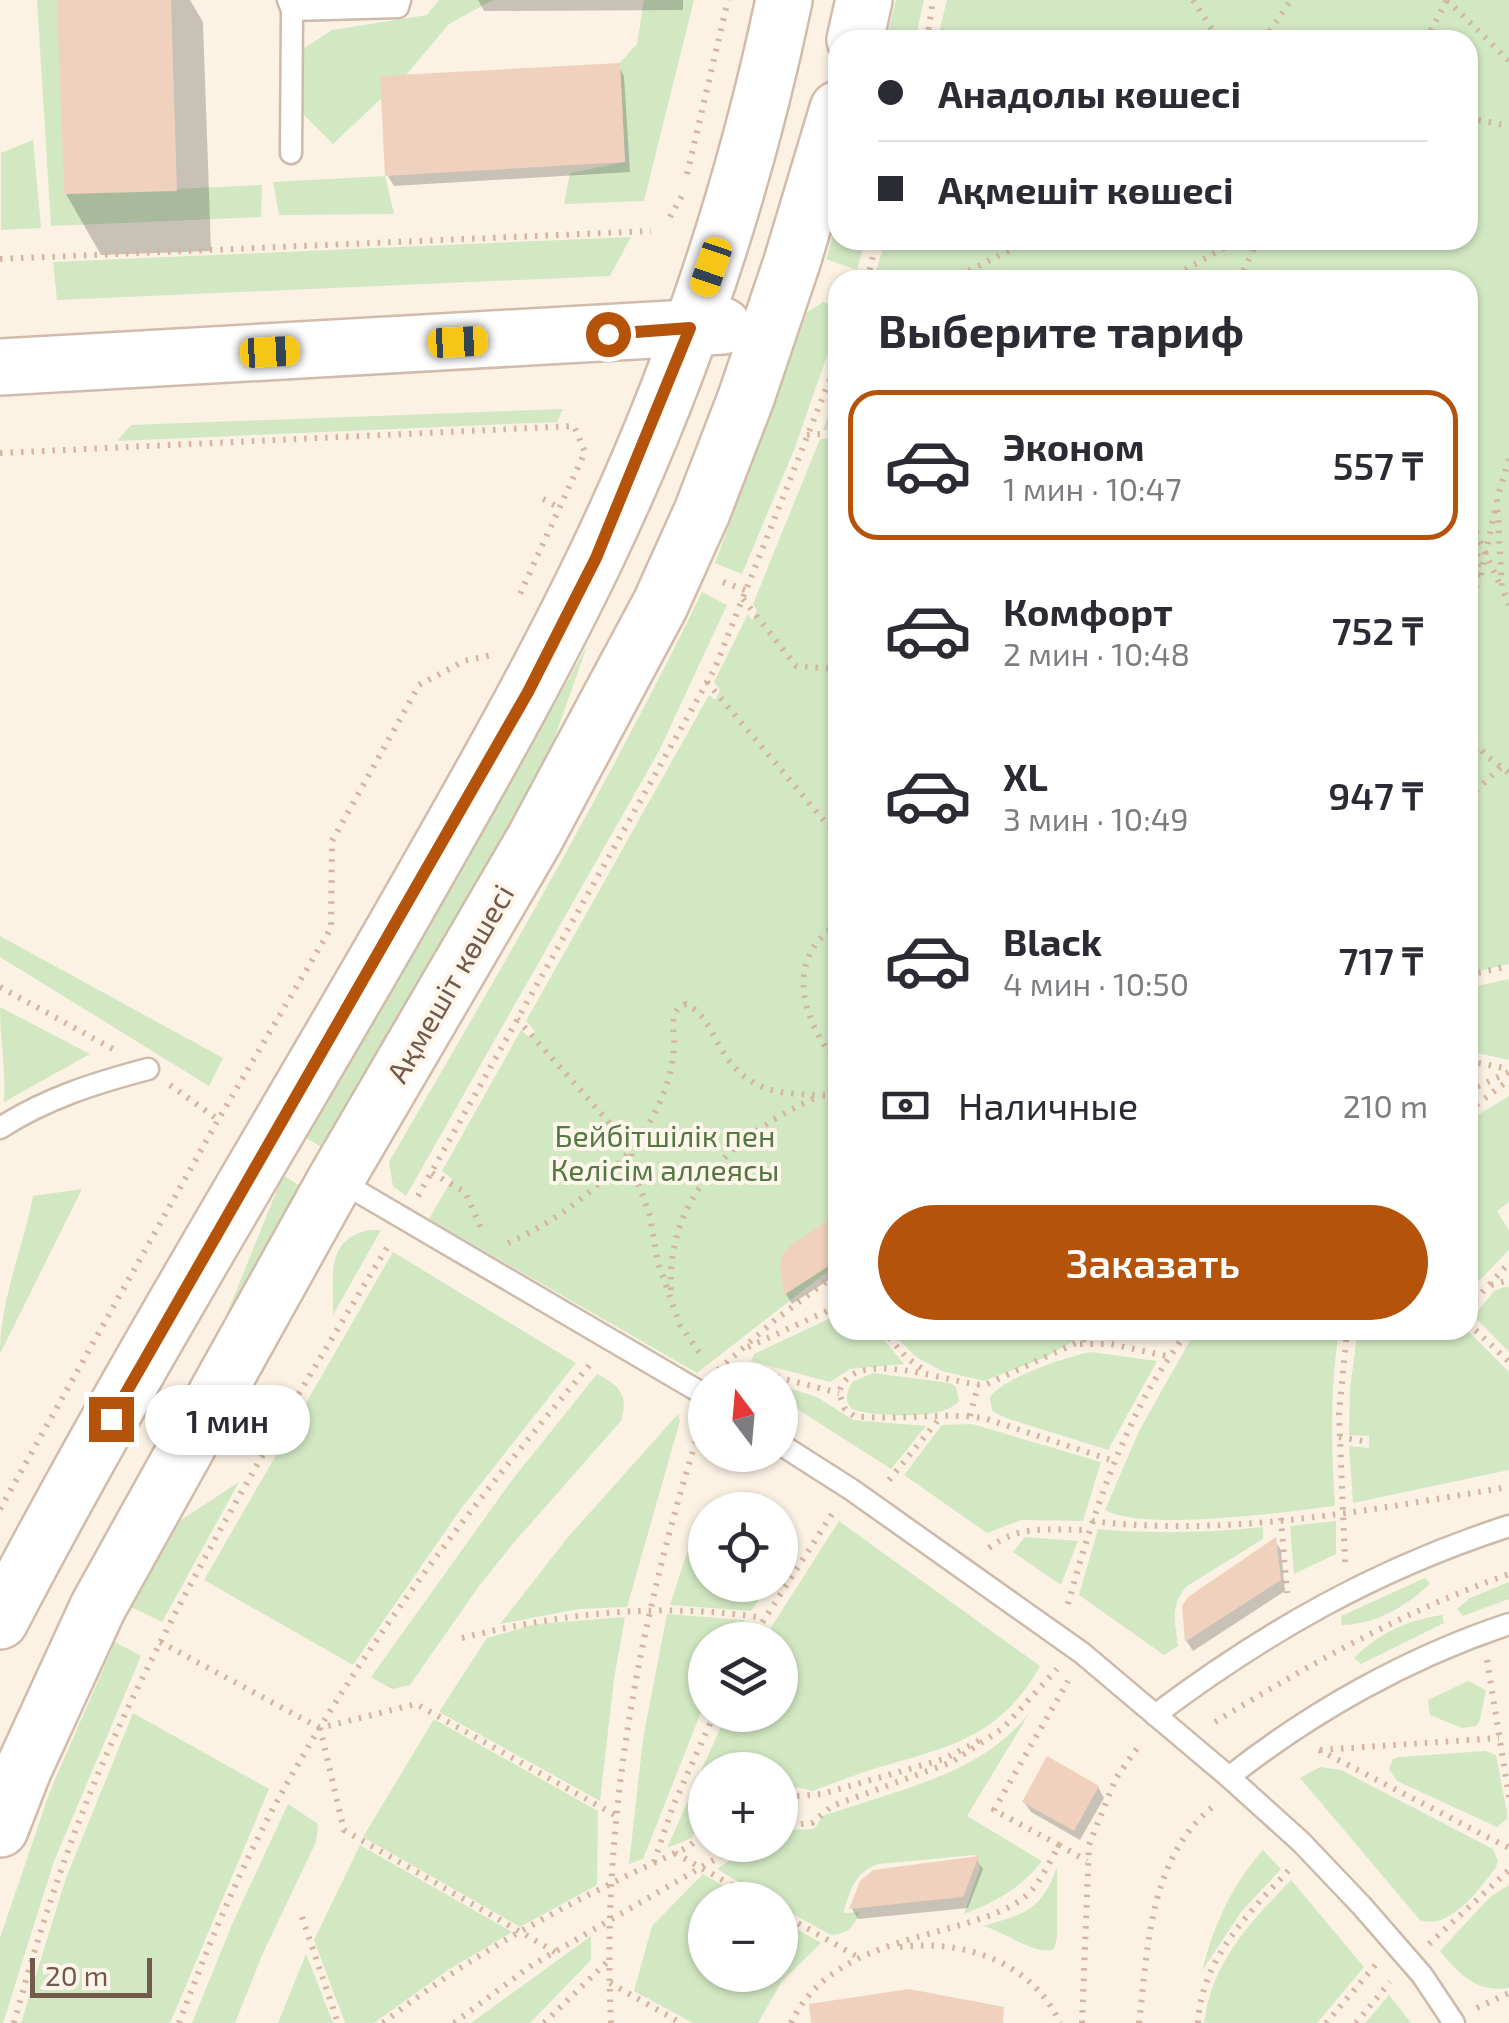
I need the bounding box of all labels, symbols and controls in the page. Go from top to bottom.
text: Анадолы көшесі [938,70,1241,116]
text: Ақмешіт көшесі [938,166,1234,212]
car [687,234,735,300]
text: Выберите тариф [878,303,1244,357]
route start [586,312,631,357]
car [427,325,489,359]
car [239,335,301,369]
icon: car [883,420,973,510]
text: Эконом [1003,423,1145,469]
text: 557 ₸ [1333,442,1423,488]
text: 1 мин · 10:47 [1003,469,1182,507]
icon: car [883,585,973,675]
text: Комфорт [1003,588,1173,634]
text: 752 ₸ [1332,607,1423,653]
text: 2 мин · 10:48 [1003,634,1190,672]
icon: car [883,750,973,840]
text: XL [1003,753,1048,799]
text: 947 ₸ [1328,772,1423,818]
text: 3 мин · 10:49 [1003,799,1189,837]
street label: Ақмешіт көшесі [378,878,521,1088]
icon: car [883,915,973,1005]
text: Black [1003,918,1102,964]
text: 717 ₸ [1338,937,1423,983]
text: 4 мин · 10:50 [1003,964,1189,1002]
icon: cash [878,1078,933,1133]
text: Наличные [958,1082,1138,1128]
text: 210 m [1343,1086,1428,1124]
park label: Бейбітшілік пен Келісім аллеясы [551,1117,779,1187]
button: Заказать [878,1205,1428,1320]
north arrow [688,1362,798,1472]
map controls [688,1362,798,1992]
callout: 1 мин [146,1384,311,1454]
route end [89,1397,134,1442]
text: 1 мин [186,1401,269,1439]
button: locate [688,1492,798,1602]
button: layers [688,1622,798,1732]
button: + [688,1752,798,1862]
button: − [688,1882,798,1992]
scale bar [30,1953,152,1998]
text: 20 m [45,1958,108,1992]

